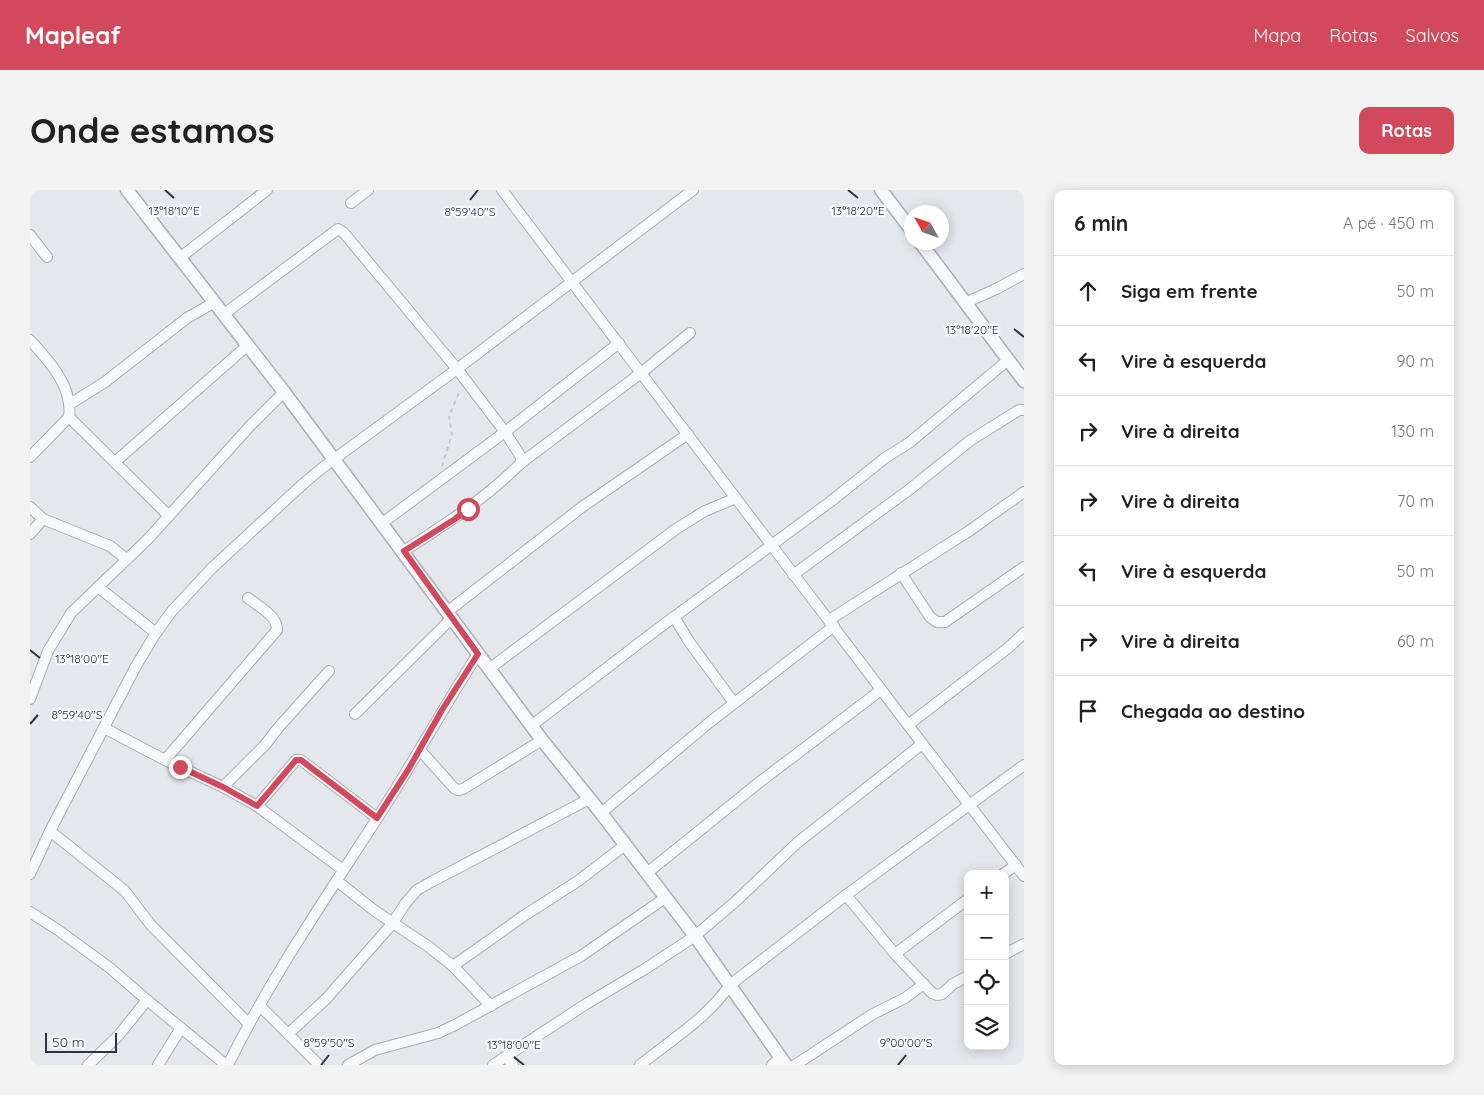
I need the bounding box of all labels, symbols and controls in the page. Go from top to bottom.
text: Mapleaf [25,20,121,50]
text: Mapa [1254,24,1301,47]
text: Rotas [1329,24,1378,47]
text: Salvos [1406,24,1459,47]
button: Rotas [1359,107,1454,154]
text: Onde estamos [30,108,275,152]
text: 13°18'10"E [149,203,200,218]
text: 13°18'20"E [831,203,885,218]
text: 8°59'40"S [445,204,496,219]
north arrow [904,205,949,250]
text: 6 min [1074,210,1128,236]
text: A pé · 450 m [1343,213,1434,233]
icon: ahead [1074,277,1102,305]
text: Siga em frente [1121,279,1258,303]
text: 50 m [1397,281,1434,301]
text: 13°18'20"E [945,322,999,337]
icon: left [1074,347,1102,375]
text: Vire à esquerda [1121,349,1266,373]
text: 90 m [1397,351,1434,371]
icon: right [1074,417,1102,445]
text: Vire à direita [1121,419,1240,443]
text: 130 m [1391,421,1434,441]
icon: right [1074,487,1102,515]
text: Vire à direita [1121,489,1240,513]
text: 70 m [1397,491,1434,511]
route start [457,498,480,521]
icon: left [1074,557,1102,585]
text: Vire à esquerda [1121,559,1266,583]
text: 50 m [1397,561,1434,581]
icon: right [1074,627,1102,655]
text: Vire à direita [1121,629,1240,653]
text: 60 m [1397,631,1434,651]
text: 13°18'00"E [55,651,109,666]
icon: arrive [1074,697,1102,725]
text: Chegada ao destino [1121,699,1305,723]
text: 8°59'40"S [52,707,103,722]
route end [169,756,192,779]
map controls [964,870,1009,1050]
button: + [964,870,1009,915]
button: − [964,915,1009,960]
button: locate [964,960,1009,1005]
button: layers [964,1005,1009,1050]
scale bar [45,1030,118,1053]
text: 50 m [52,1033,85,1051]
text: 8°59'50"S [303,1035,355,1050]
text: 9°00'00"S [880,1035,933,1050]
text: 13°18'00"E [487,1037,541,1052]

